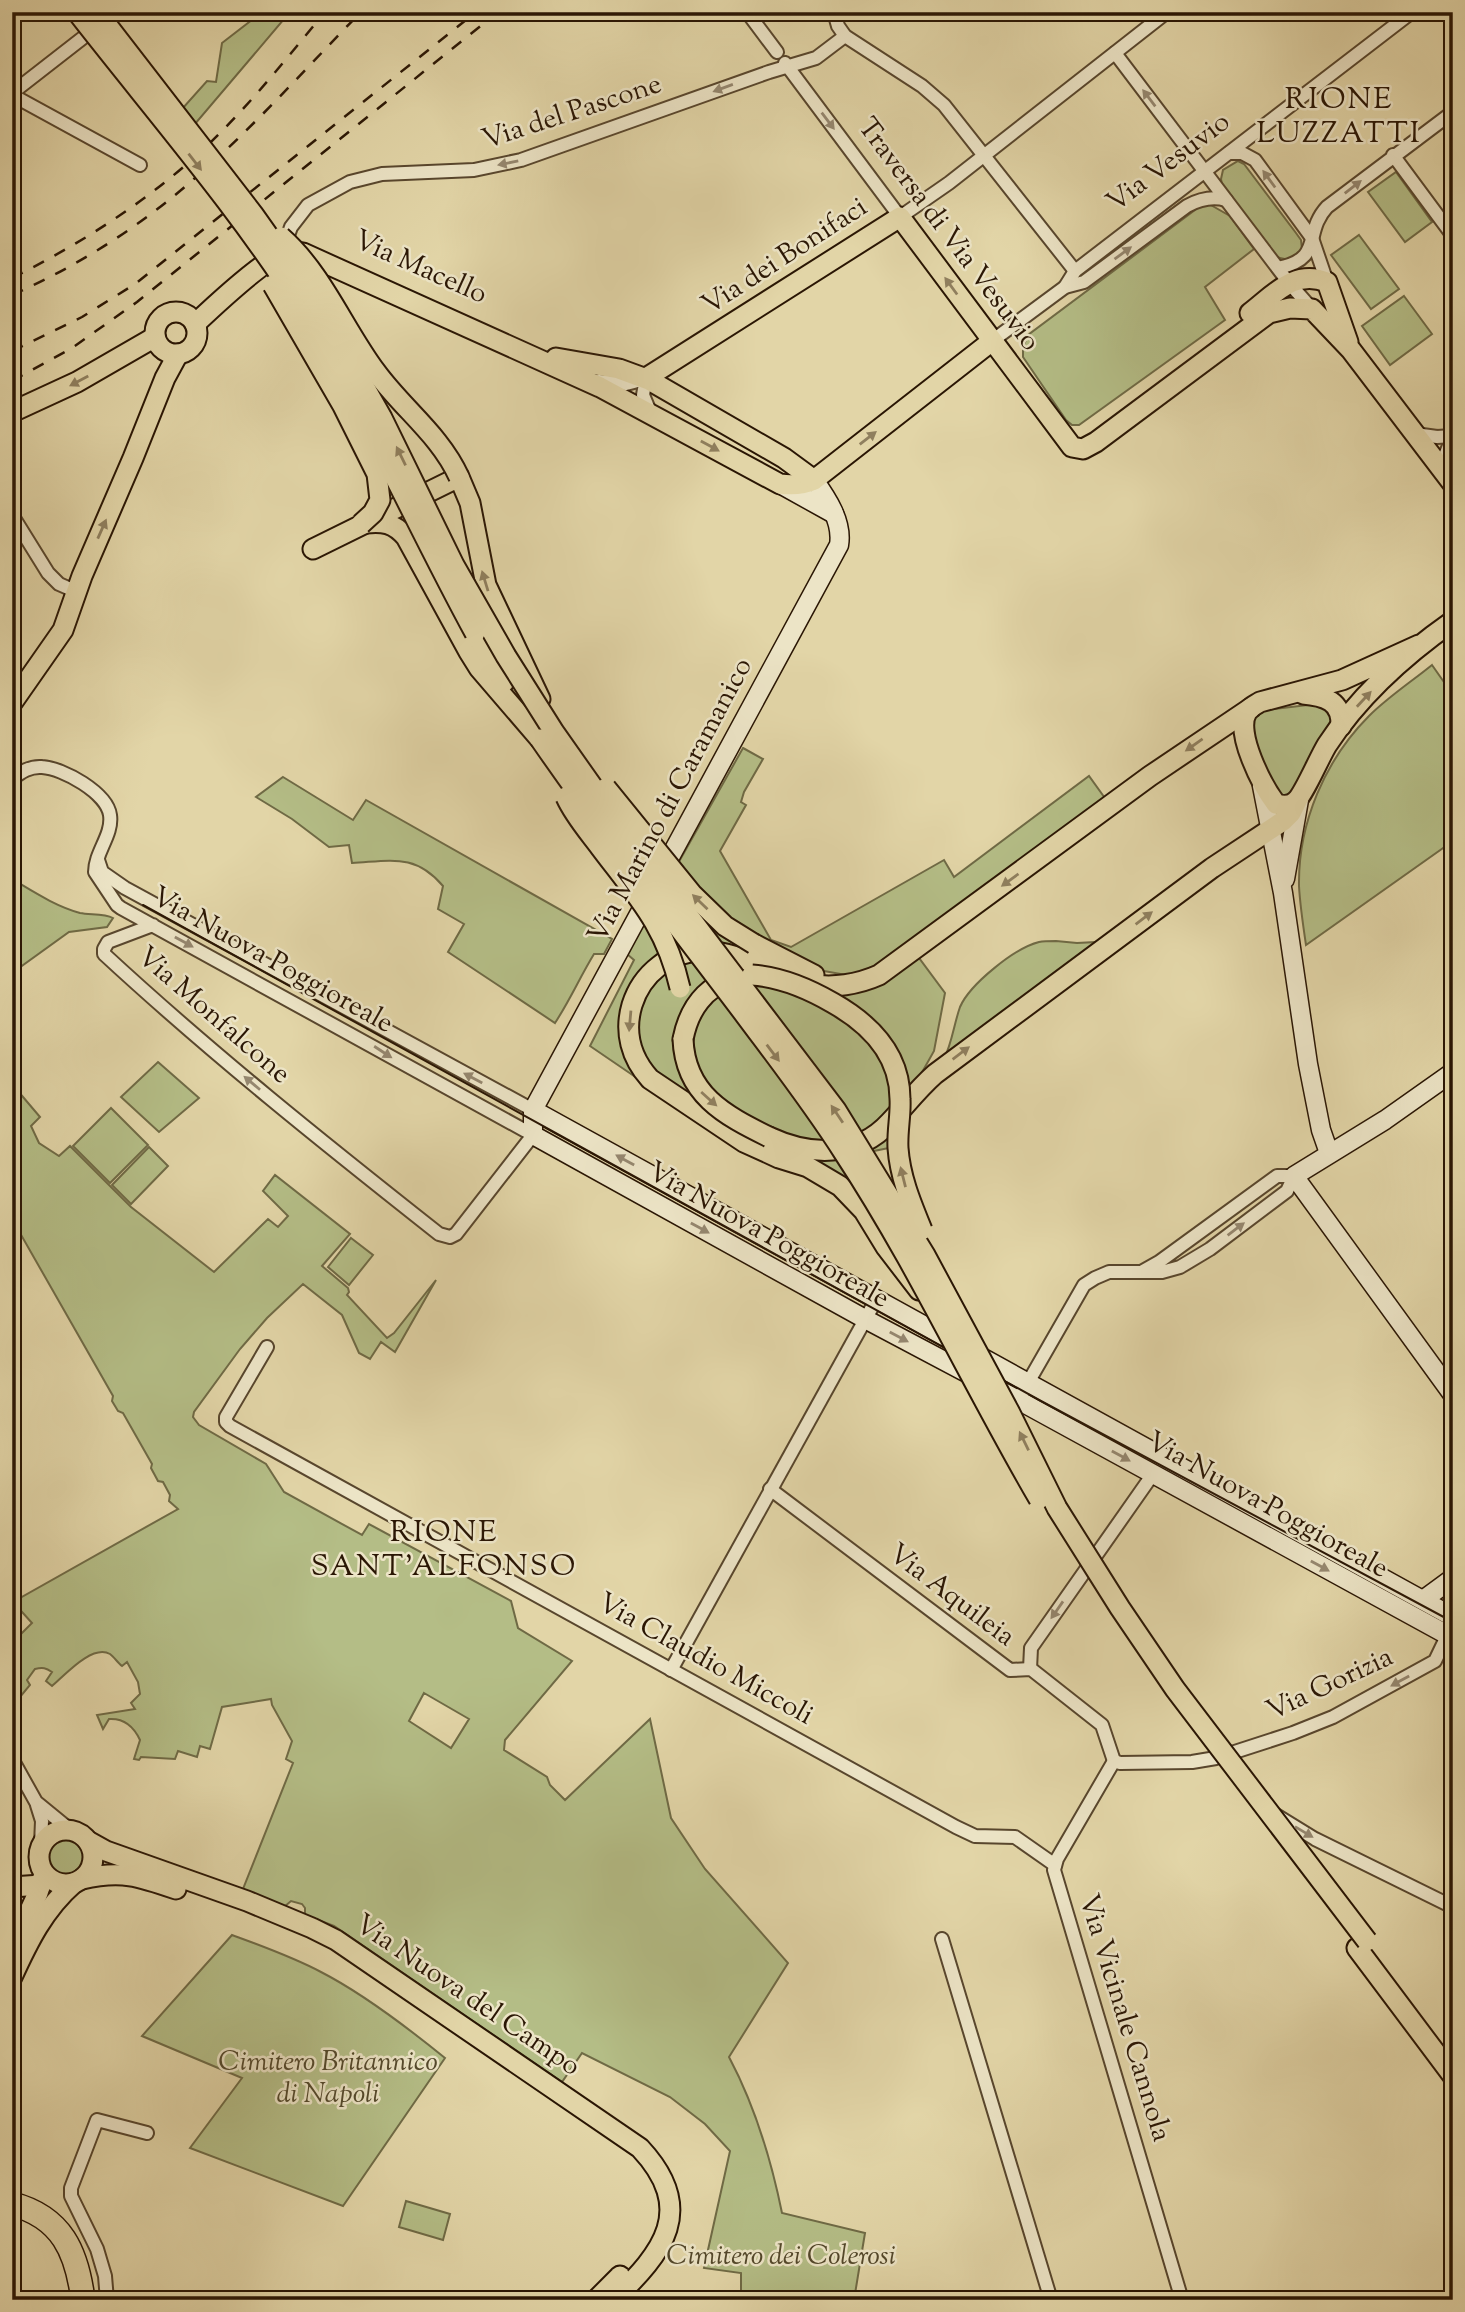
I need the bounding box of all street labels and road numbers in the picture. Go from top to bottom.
street label: Via del Pascone [477,65,667,161]
street label: Via Vesuvio [1099,103,1239,223]
street label: Traversa di Via Vesuvio [847,110,1049,360]
street label: Via dei Bonifaci [694,188,876,326]
street label: Via Macello [347,221,493,315]
street label: Via Marino di Caramanico [579,651,763,951]
street label: Via Nuova Poggioreale [144,878,400,1044]
street label: Via Monfalcone [127,938,299,1094]
street label: Via Nuova Poggioreale [640,1153,896,1319]
street label: Via Nuova Poggioreale [1139,1423,1395,1589]
street label: Via Aquileia [879,1535,1023,1657]
street label: Via Claudio Miccoli [590,1584,820,1736]
street label: Via Gorizia [1260,1638,1400,1732]
street label: Via Vicinale Cannola [1067,1889,1181,2147]
street label: Via Nuova del Campo [346,1905,588,2087]

